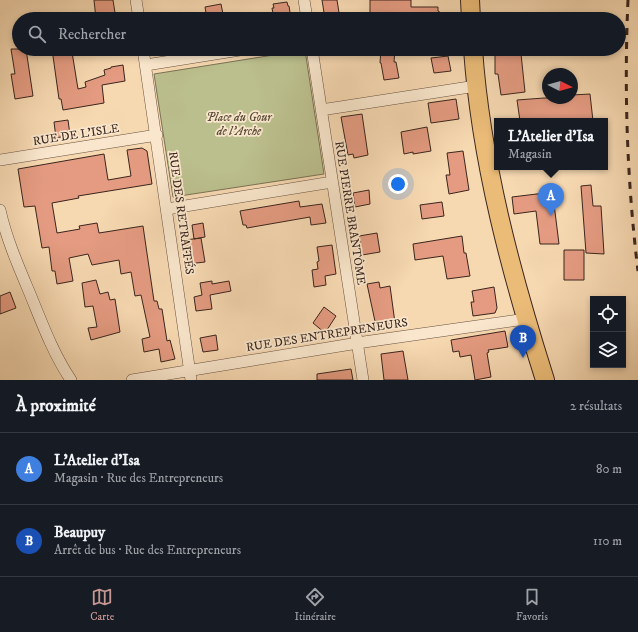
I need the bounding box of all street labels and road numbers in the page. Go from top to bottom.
street label: RUE DE L'ISLE [32,121,121,149]
street label: RUE PIERRE BRANTÔME [331,140,369,287]
street label: RUE DES RETRAITÉS [165,150,197,276]
street label: RUE DES ENTREPRENEURS [245,315,409,355]

